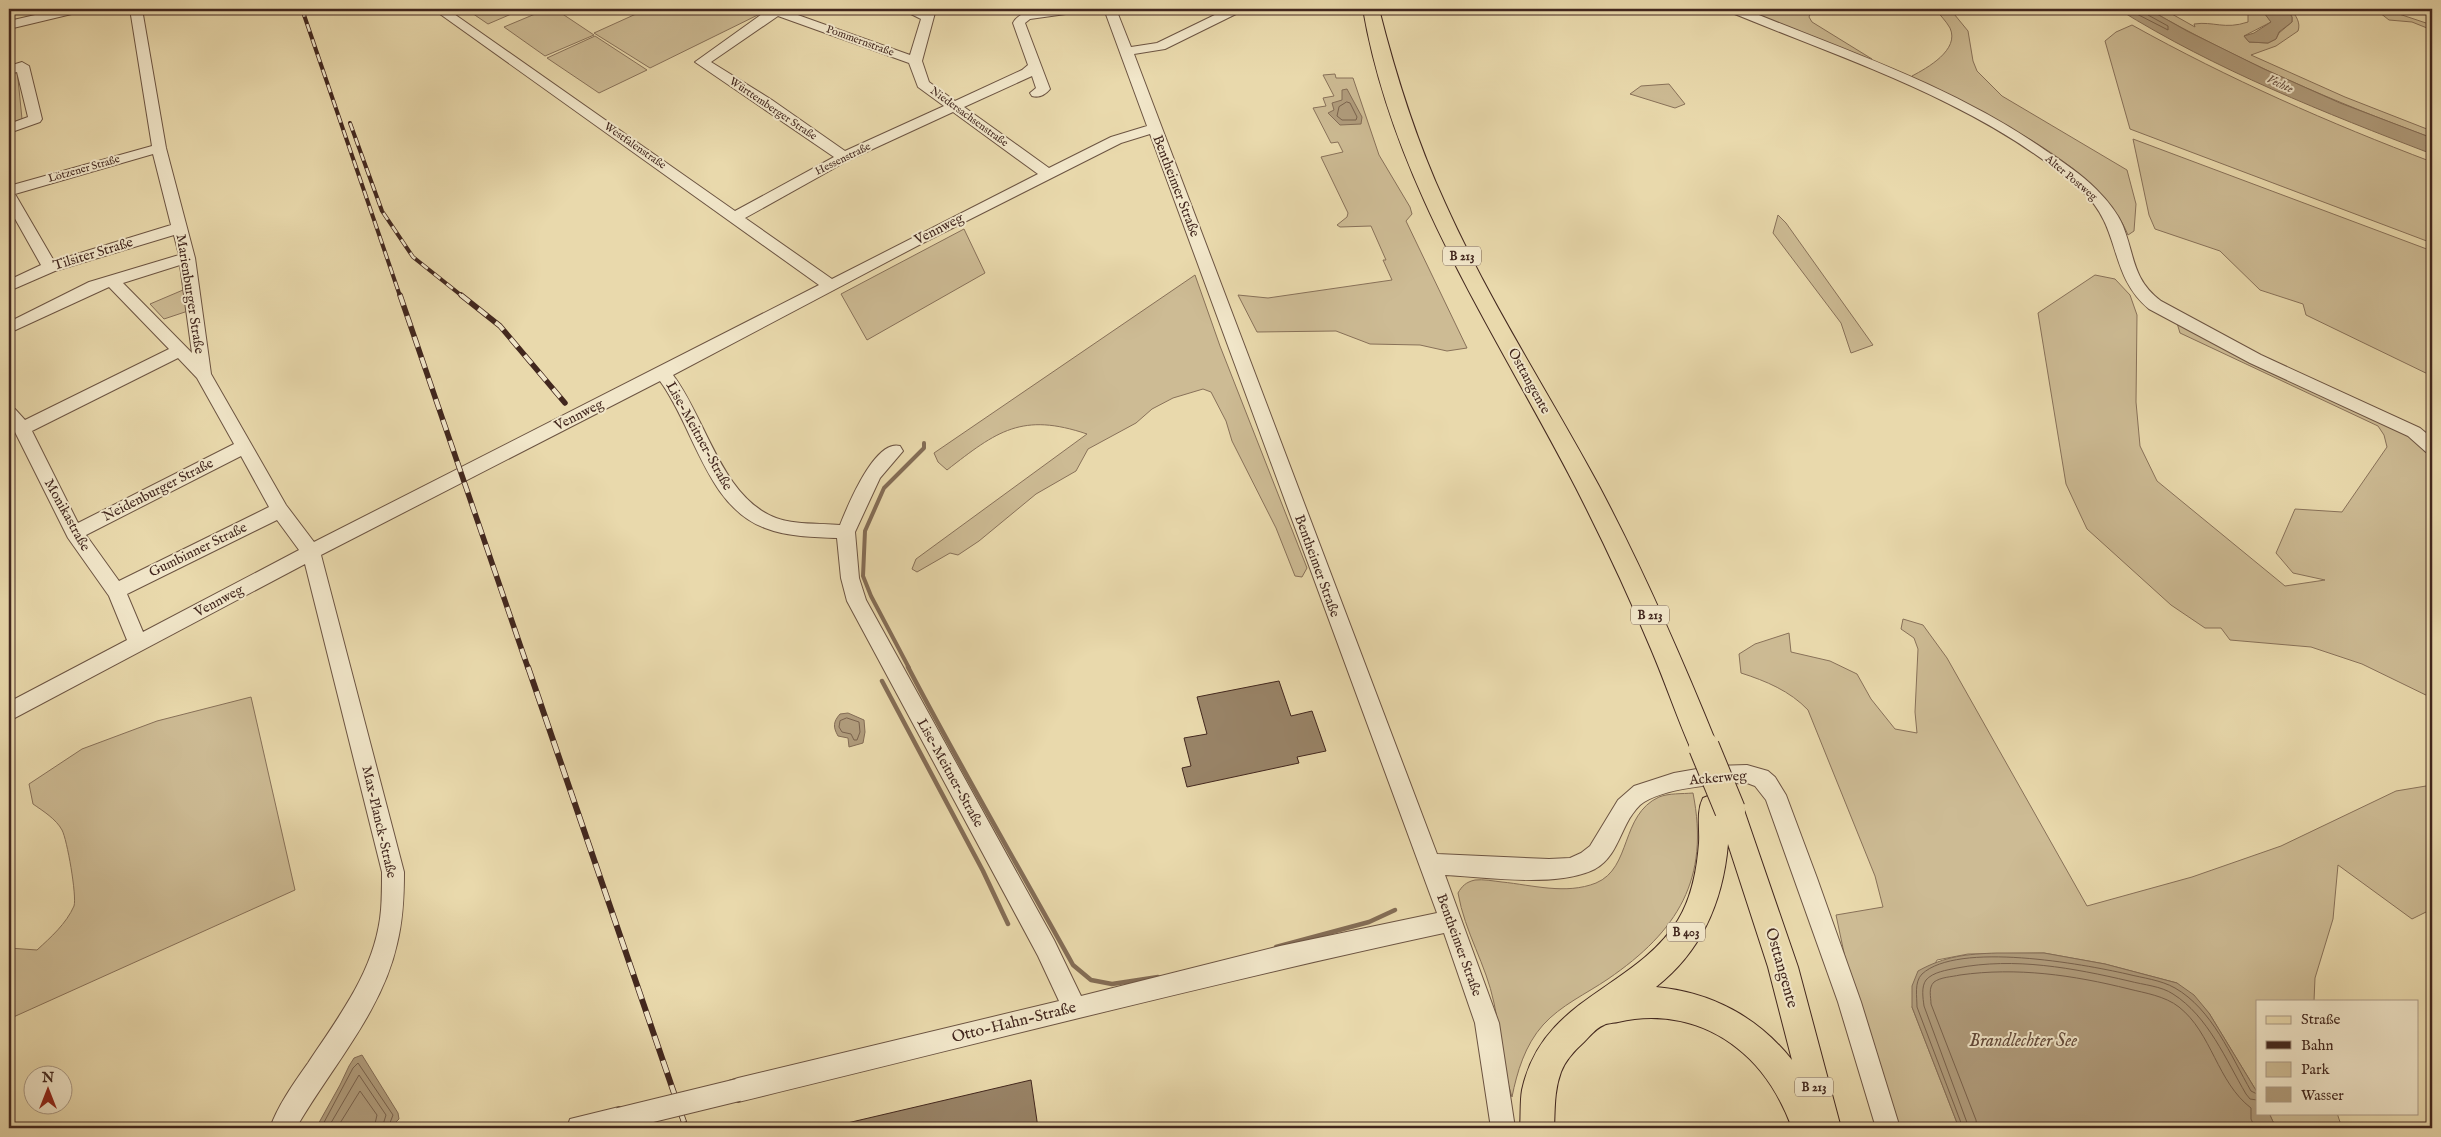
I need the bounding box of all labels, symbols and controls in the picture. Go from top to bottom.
street label: Pommernstraße [824,22,896,60]
water label: Vechte [2265,71,2295,97]
street label: Württemberger Straße [727,75,819,143]
street label: Niedersachsenstraße [927,84,1011,150]
street label: Westfalenstraße [601,120,669,172]
street label: Bentheimer Straße [1148,132,1204,240]
street label: Hessenstraße [813,140,873,178]
street label: Lötzener Straße [46,152,122,186]
street label: Alter Postweg [2041,152,2101,204]
street label: Vennweg [911,209,967,249]
street label: Tilsiter Straße [51,233,136,275]
street label: Marienburger Straße [172,233,208,356]
road number: B 213 [1443,247,1481,266]
street label: Osttangente [1504,345,1555,417]
street label: Lise-Meitner-Straße [662,378,737,494]
street label: Vennweg [551,395,607,435]
street label: Neidenburger Straße [100,454,217,526]
street label: Monikastraße [40,476,94,555]
street label: Bentheimer Straße [1290,512,1344,620]
street label: Gumbinner Straße [146,518,250,581]
street label: Vennweg [191,580,247,622]
road number: B 213 [1631,606,1669,624]
street label: Lise-Meitner-Straße [913,715,988,831]
street label: Max-Planck-Straße [357,764,401,881]
street label: Ackerweg [1688,766,1748,790]
street label: Bentheimer Straße [1432,891,1486,999]
road number: B 403 [1667,922,1705,942]
street label: Osttangente [1760,926,1802,1010]
street label: Otto-Hahn-Straße [950,998,1078,1048]
legend [2256,1000,2418,1114]
text: Straße [2301,1010,2341,1029]
water label: Brandlechter See [1969,1030,2077,1053]
text: Bahn [2301,1036,2333,1055]
text: Park [2301,1060,2331,1079]
north arrow [22,1064,72,1114]
text: N [41,1069,54,1087]
road number: B 213 [1795,1078,1833,1096]
text: Wasser [2301,1086,2344,1105]

